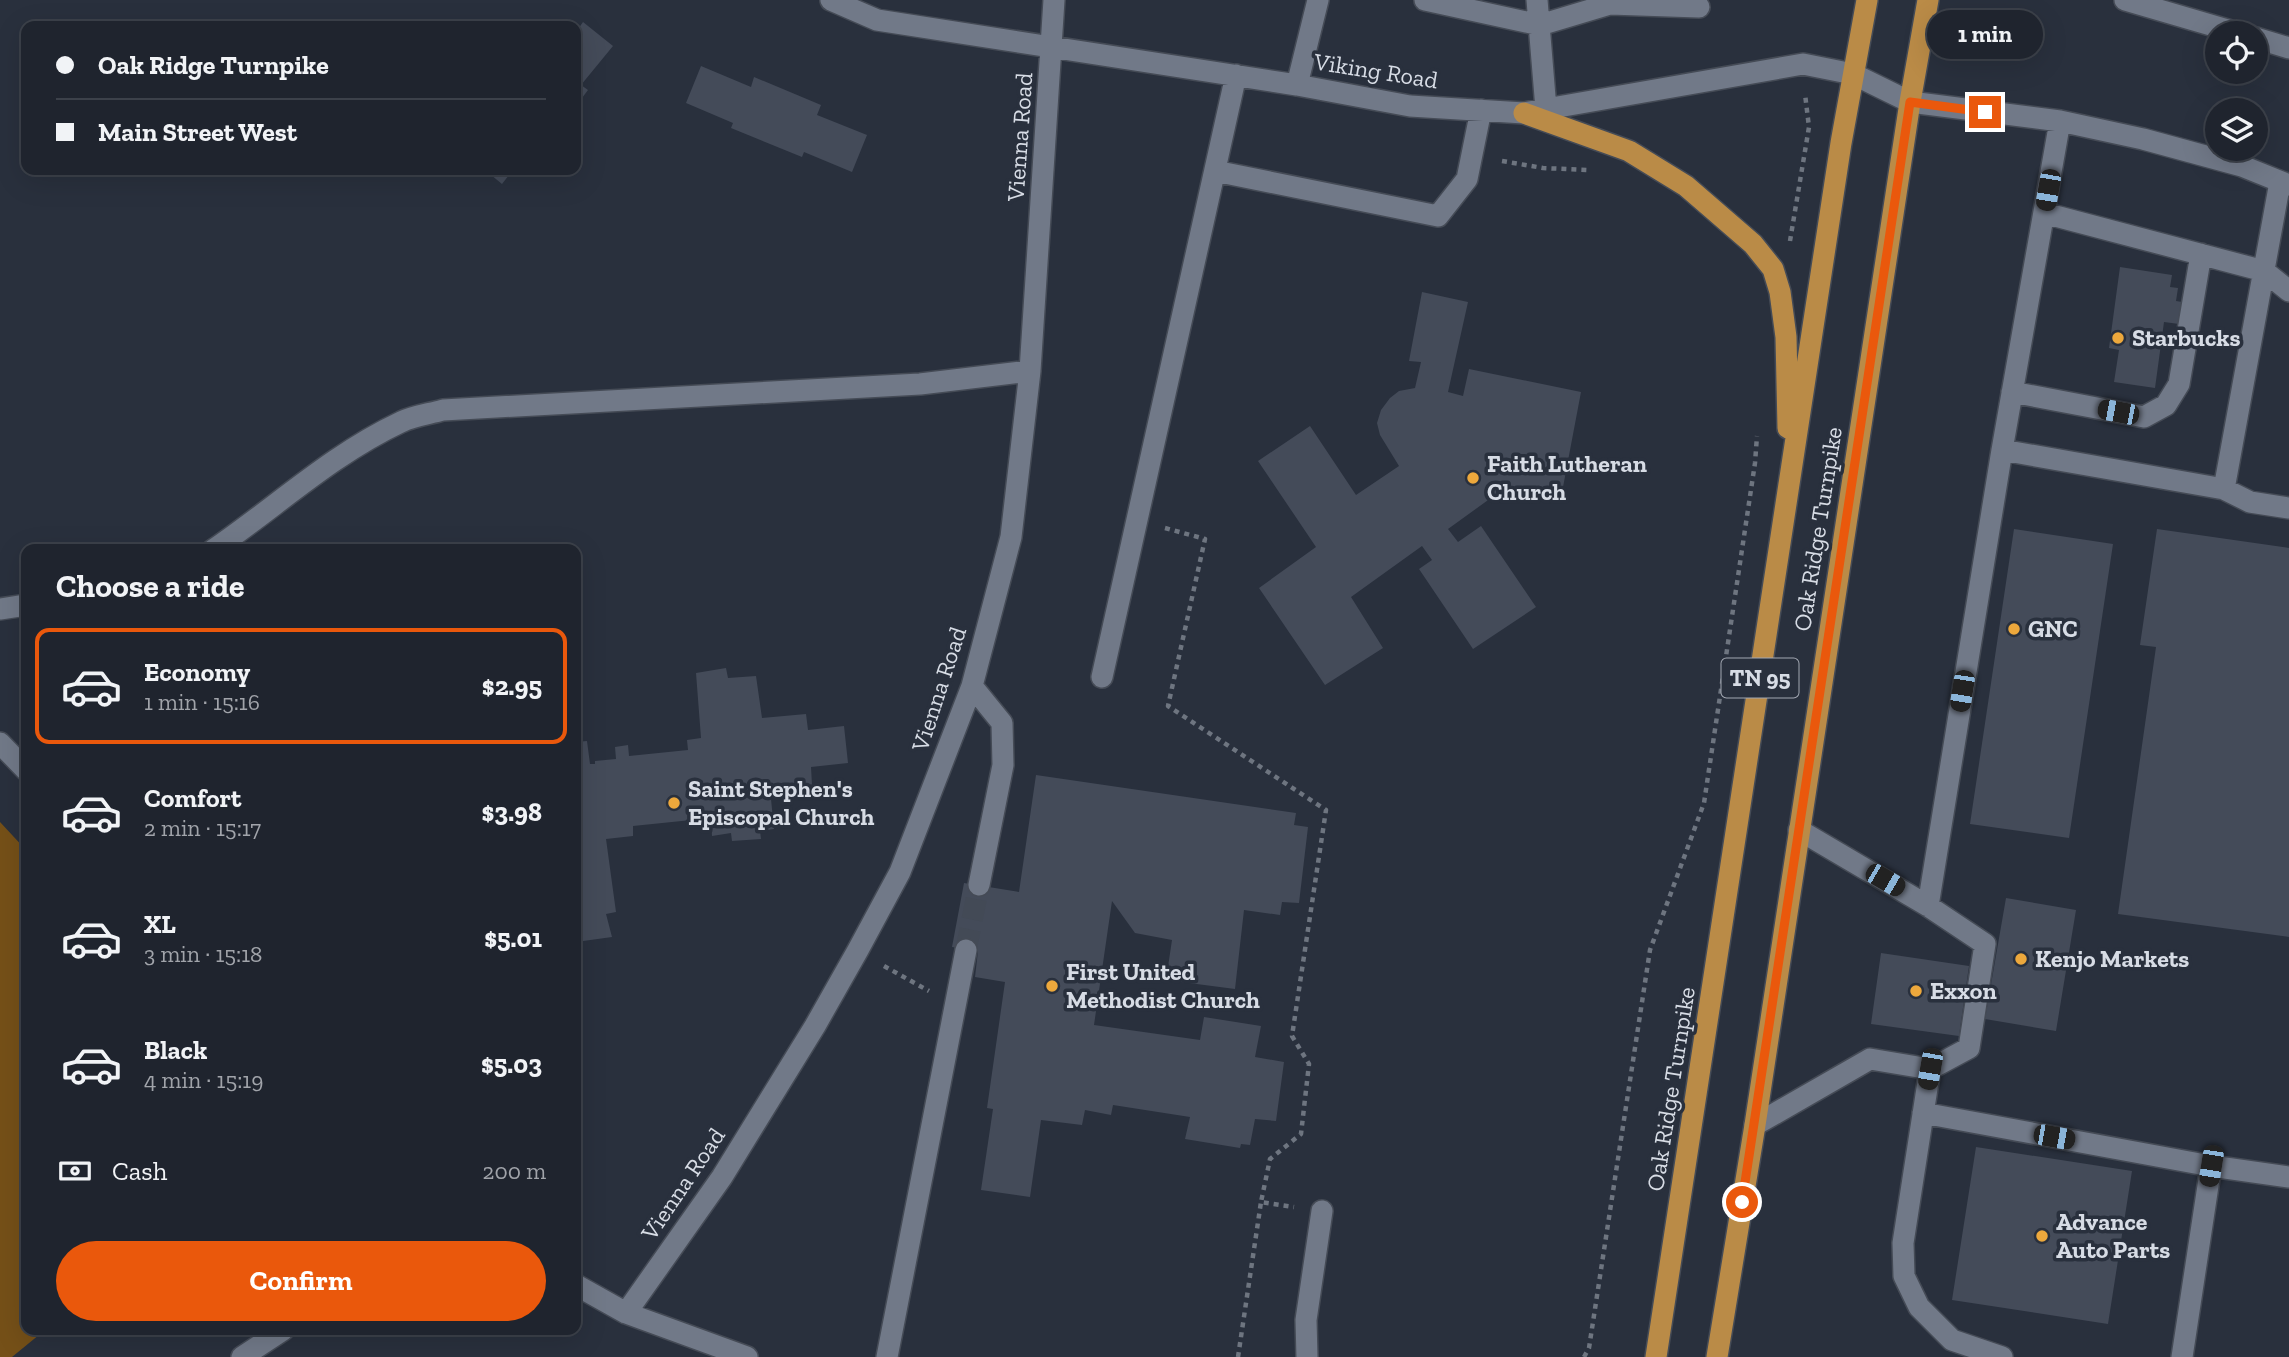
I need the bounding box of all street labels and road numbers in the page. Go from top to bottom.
street label: Viking Road [1311,46,1440,95]
street label: Vienna Road [1000,72,1038,203]
street label: Oak Ridge Turnpike [1787,425,1848,633]
street label: Vienna Road [904,623,972,756]
road number: TN 95 [1722,658,1798,698]
street label: Oak Ridge Turnpike [1640,985,1701,1193]
street label: Vienna Road [634,1122,731,1246]

